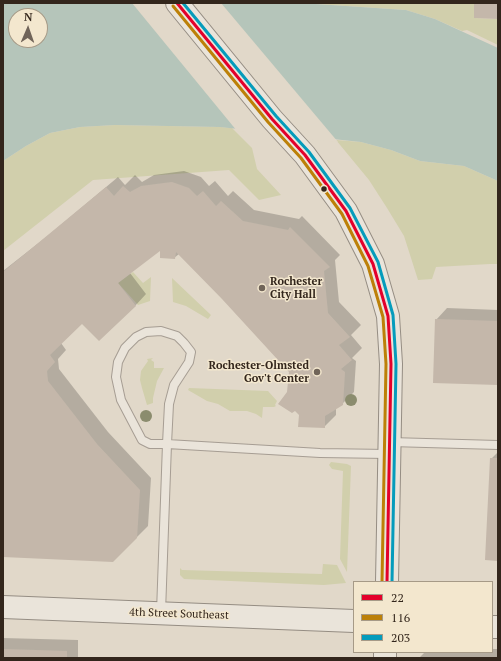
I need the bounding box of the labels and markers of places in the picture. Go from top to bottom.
unlabelled marker [319,184,329,194]
place label: Rochester City Hall [270,275,322,301]
marker: Rochester City Hall [257,283,267,293]
place label: Rochester-Olmsted Gov't Center [209,359,309,385]
marker: Rochester-Olmsted Gov't Center [312,367,322,377]

